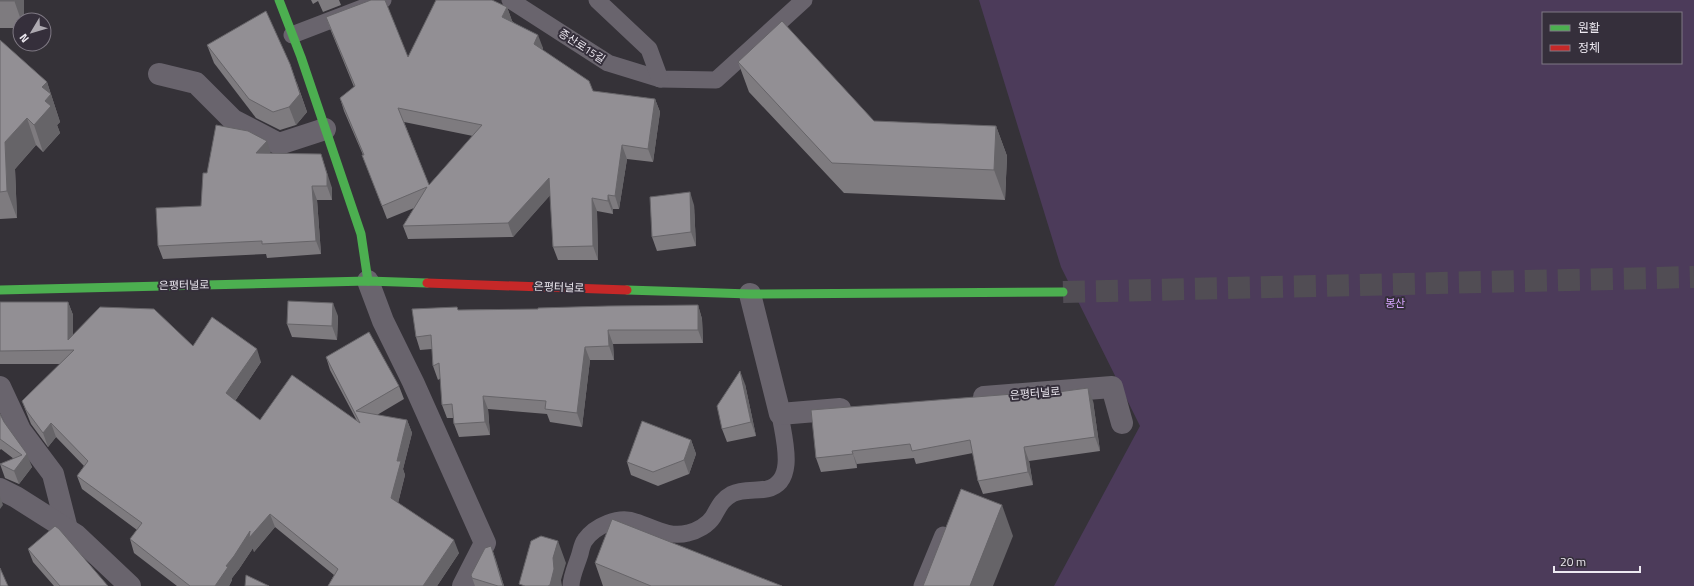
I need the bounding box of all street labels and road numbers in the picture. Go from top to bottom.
street label: 증산로15길 [555,25,609,67]
street label: 은평터널로 [159,277,209,293]
street label: 은평터널로 [533,278,585,296]
street label: 은평터널로 [1009,383,1061,403]

